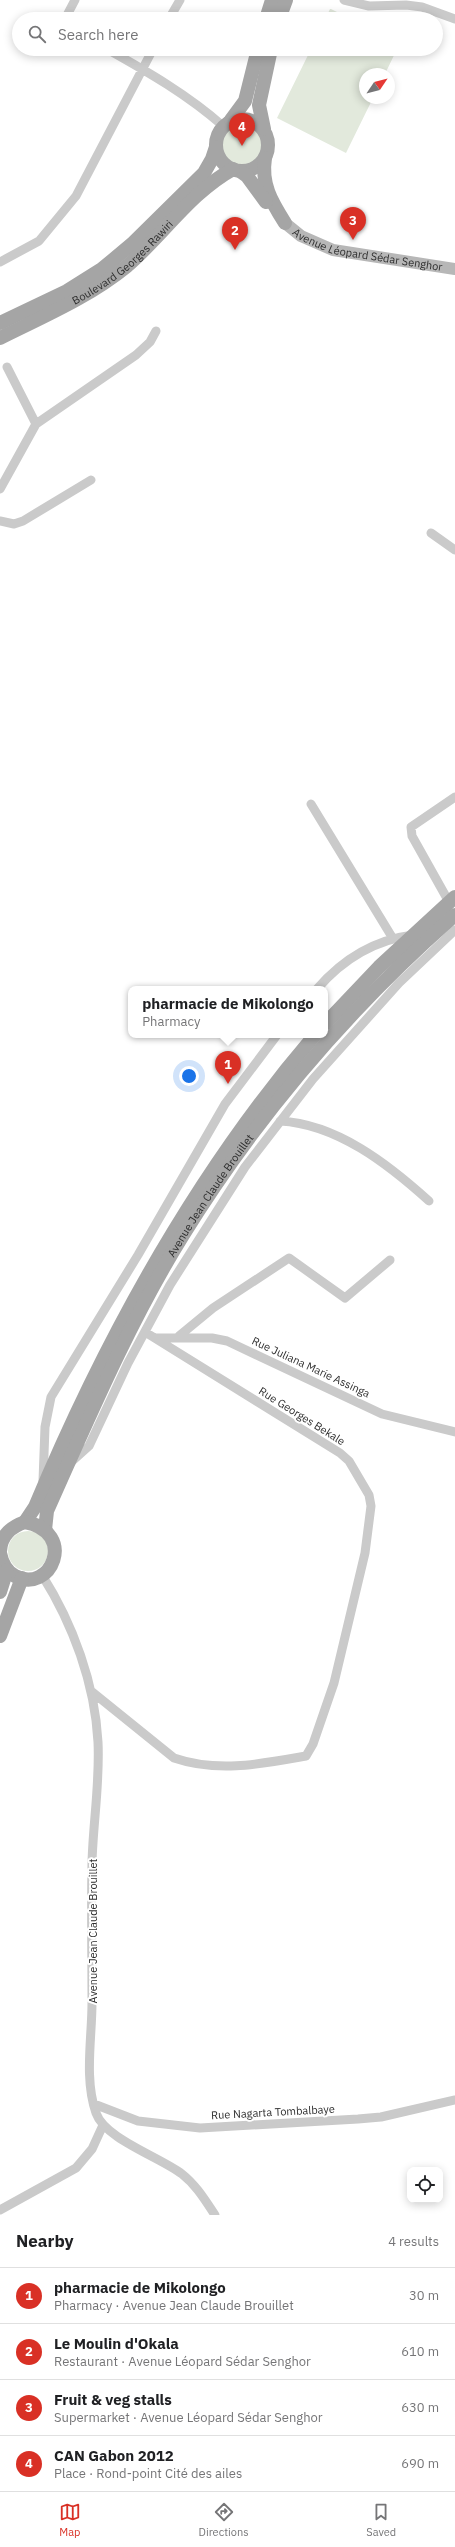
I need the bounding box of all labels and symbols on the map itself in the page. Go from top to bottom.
north arrow [359,68,395,104]
pin: 4 [229,113,255,146]
pin: 3 [340,207,366,240]
street label: Boulevard Georges Rawiri [70,217,176,308]
pin: 2 [222,217,248,250]
street label: Avenue Léopard Sédar Senghor [290,225,444,274]
pin: 1 [215,1051,241,1084]
your location [179,1066,199,1086]
street label: Avenue Jean Claude Brouillet [164,1131,256,1260]
street label: Rue Juliana Marie Assinga [250,1333,372,1401]
street label: Rue Georges Bekale [256,1384,348,1448]
street label: Avenue Jean Claude Brouillet [86,1858,100,2003]
street label: Rue Nagarta Tombalbaye [211,2102,335,2122]

